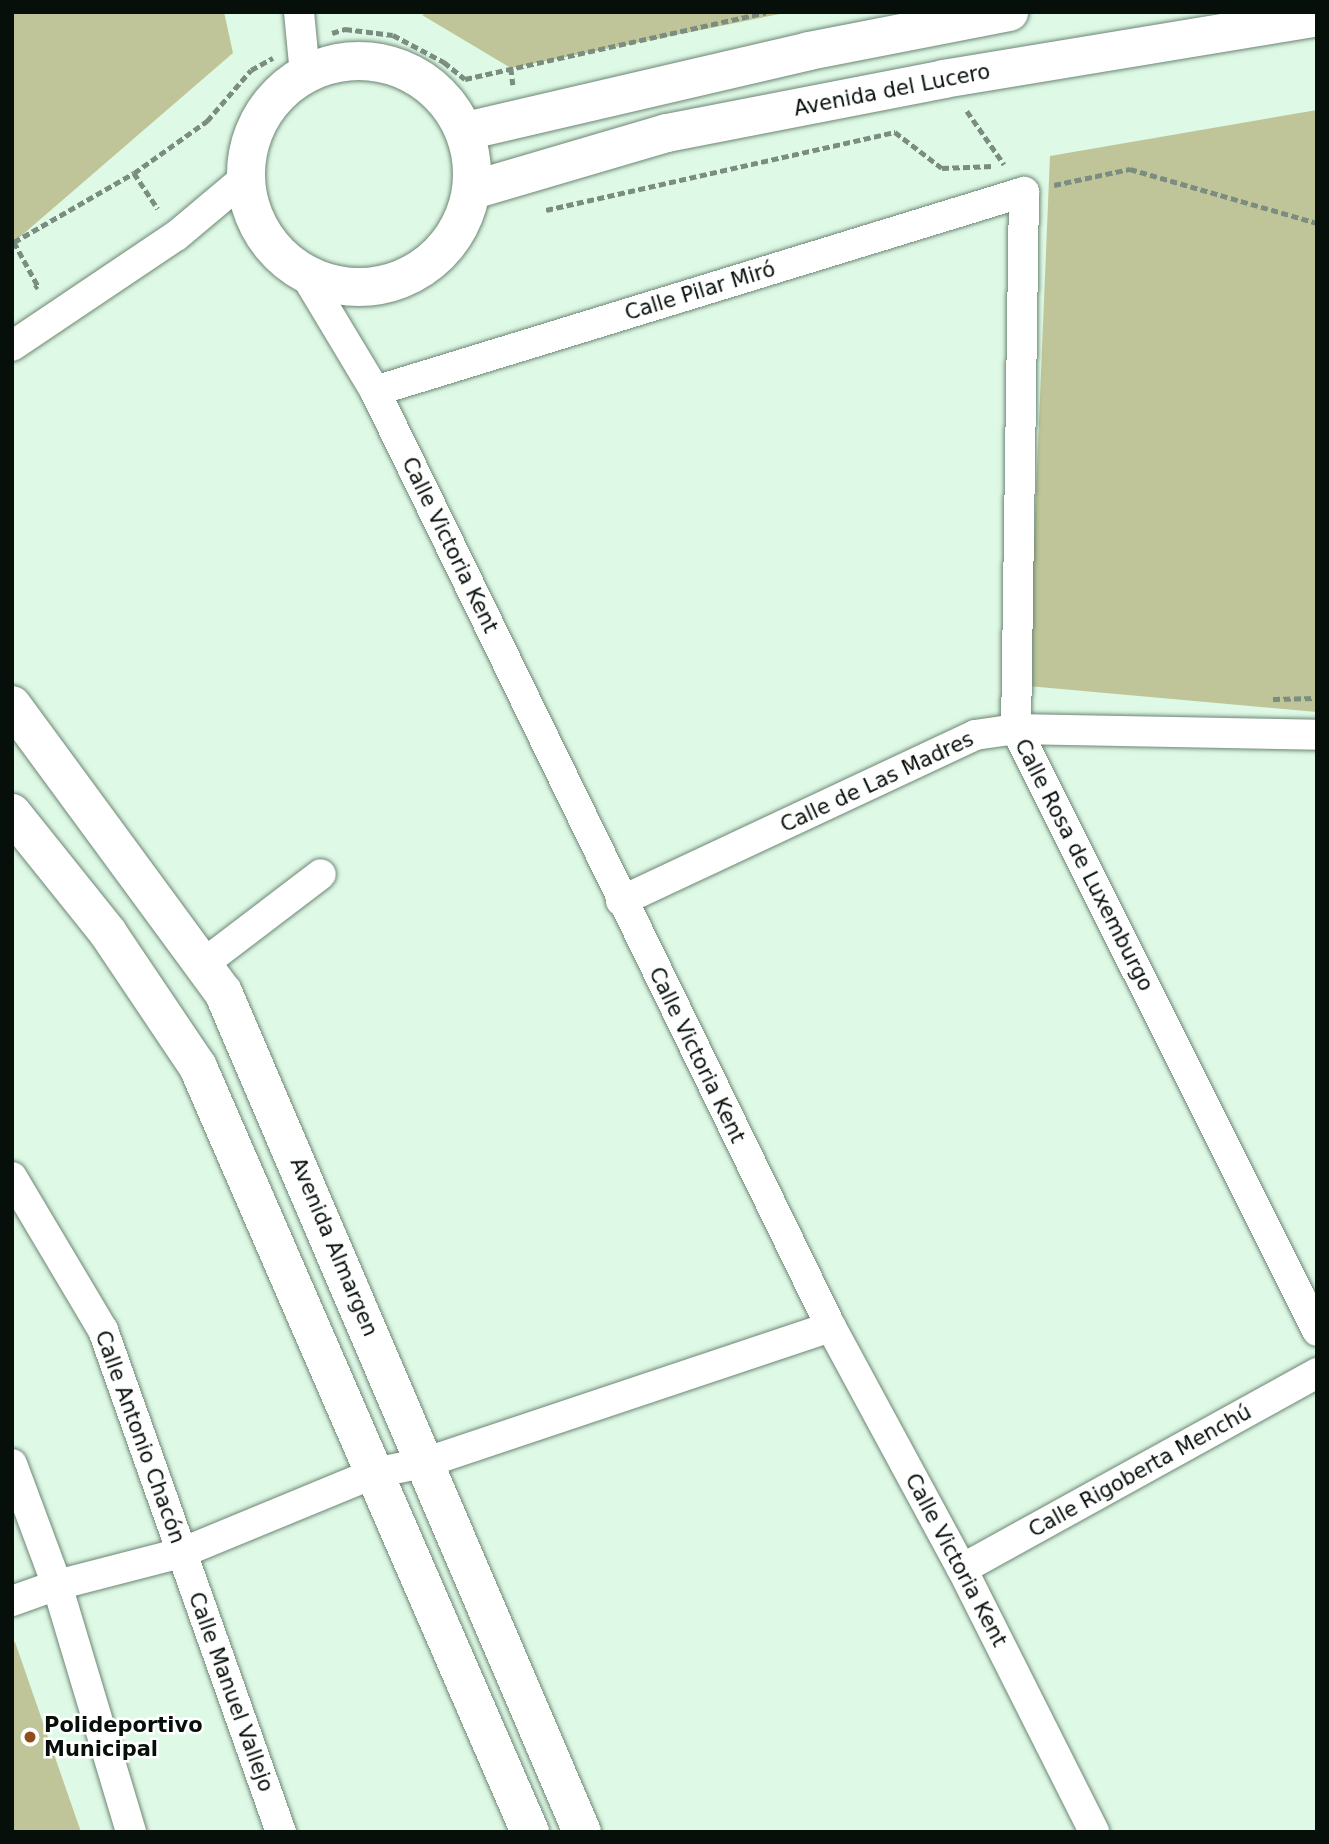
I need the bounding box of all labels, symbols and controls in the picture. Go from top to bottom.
street label: Avenida del Lucero [792,59,992,121]
street label: Calle Pilar Miró [622,256,778,326]
street label: Calle Victoria Kent [397,453,503,637]
street label: Calle de Las Madres [776,726,978,838]
street label: Calle Rosa de Luxemburgo [1009,735,1159,995]
street label: Calle Victoria Kent [644,963,750,1147]
street label: Avenida Almargen [285,1154,383,1340]
street label: Calle Antonio Chacón [90,1327,190,1547]
street label: Calle Rigoberta Menchú [1024,1399,1256,1543]
street label: Calle Victoria Kent [900,1469,1012,1651]
street label: Calle Manuel Vallejo [183,1589,279,1795]
place label: Polideportivo Municipal [44,1712,203,1762]
marker: Polideportivo Municipal [22,1729,38,1745]

